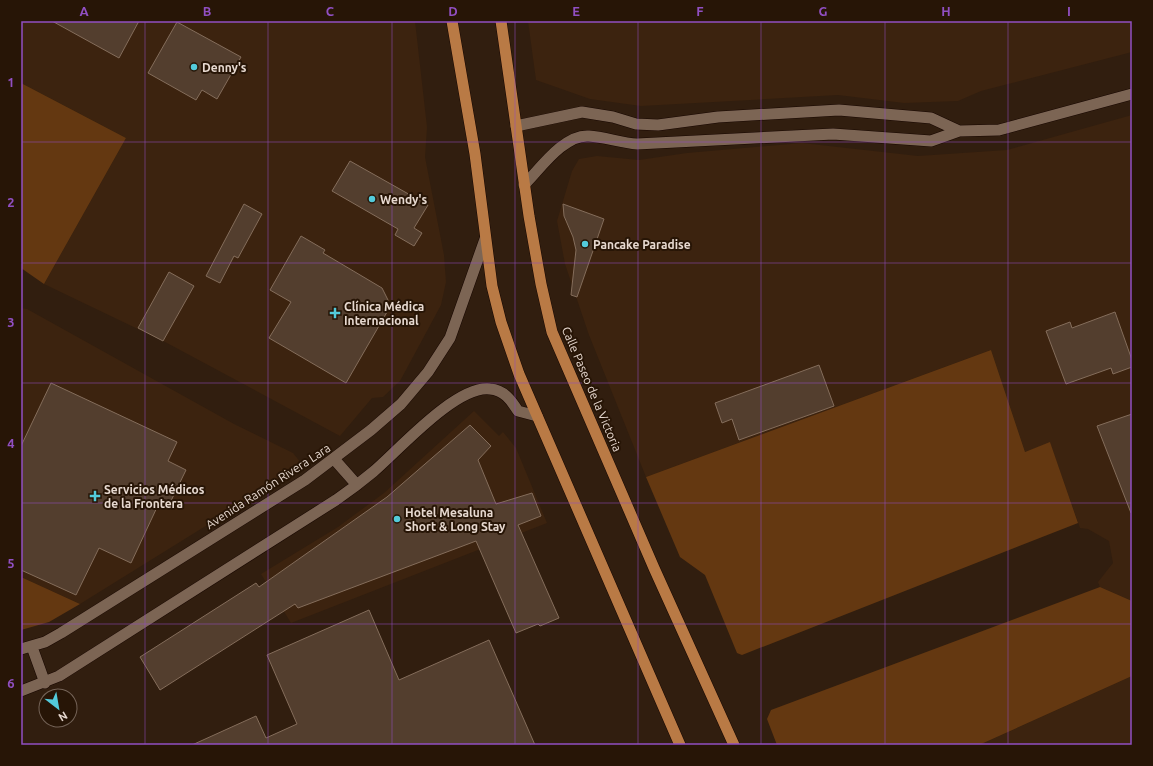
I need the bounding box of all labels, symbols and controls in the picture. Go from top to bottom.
text: A [79,4,89,18]
text: B [203,4,212,18]
text: C [326,4,335,18]
text: D [448,4,458,18]
text: E [572,4,580,18]
text: F [696,4,704,18]
text: G [819,4,828,18]
text: H [941,4,951,18]
text: I [1067,4,1071,18]
place label: Denny's [202,61,247,74]
marker: Denny's [189,62,199,72]
text: 1 [7,75,15,89]
place label: Wendy's [380,193,427,206]
marker: Wendy's [367,194,377,204]
text: 2 [7,195,15,209]
place label: Pancake Paradise [593,238,691,251]
marker: Pancake Paradise [580,239,590,249]
place label: Clínica Médica Internacional [344,300,424,327]
marker: Clínica Médica Internacional [329,307,341,319]
text: 3 [7,315,15,329]
street label: Calle Paseo de la Victoria [560,325,624,453]
text: 4 [7,436,15,450]
street label: Avenida Ramón Rivera Lara [203,441,333,531]
place label: Servicios Médicos de la Frontera [104,483,205,510]
marker: Servicios Médicos de la Frontera [89,490,101,502]
place label: Hotel Mesaluna Short & Long Stay [405,506,506,533]
marker: Hotel Mesaluna Short & Long Stay [392,514,402,524]
text: 5 [7,556,15,570]
text: 6 [7,676,15,690]
north arrow [38,688,78,728]
text: N [57,709,70,724]

